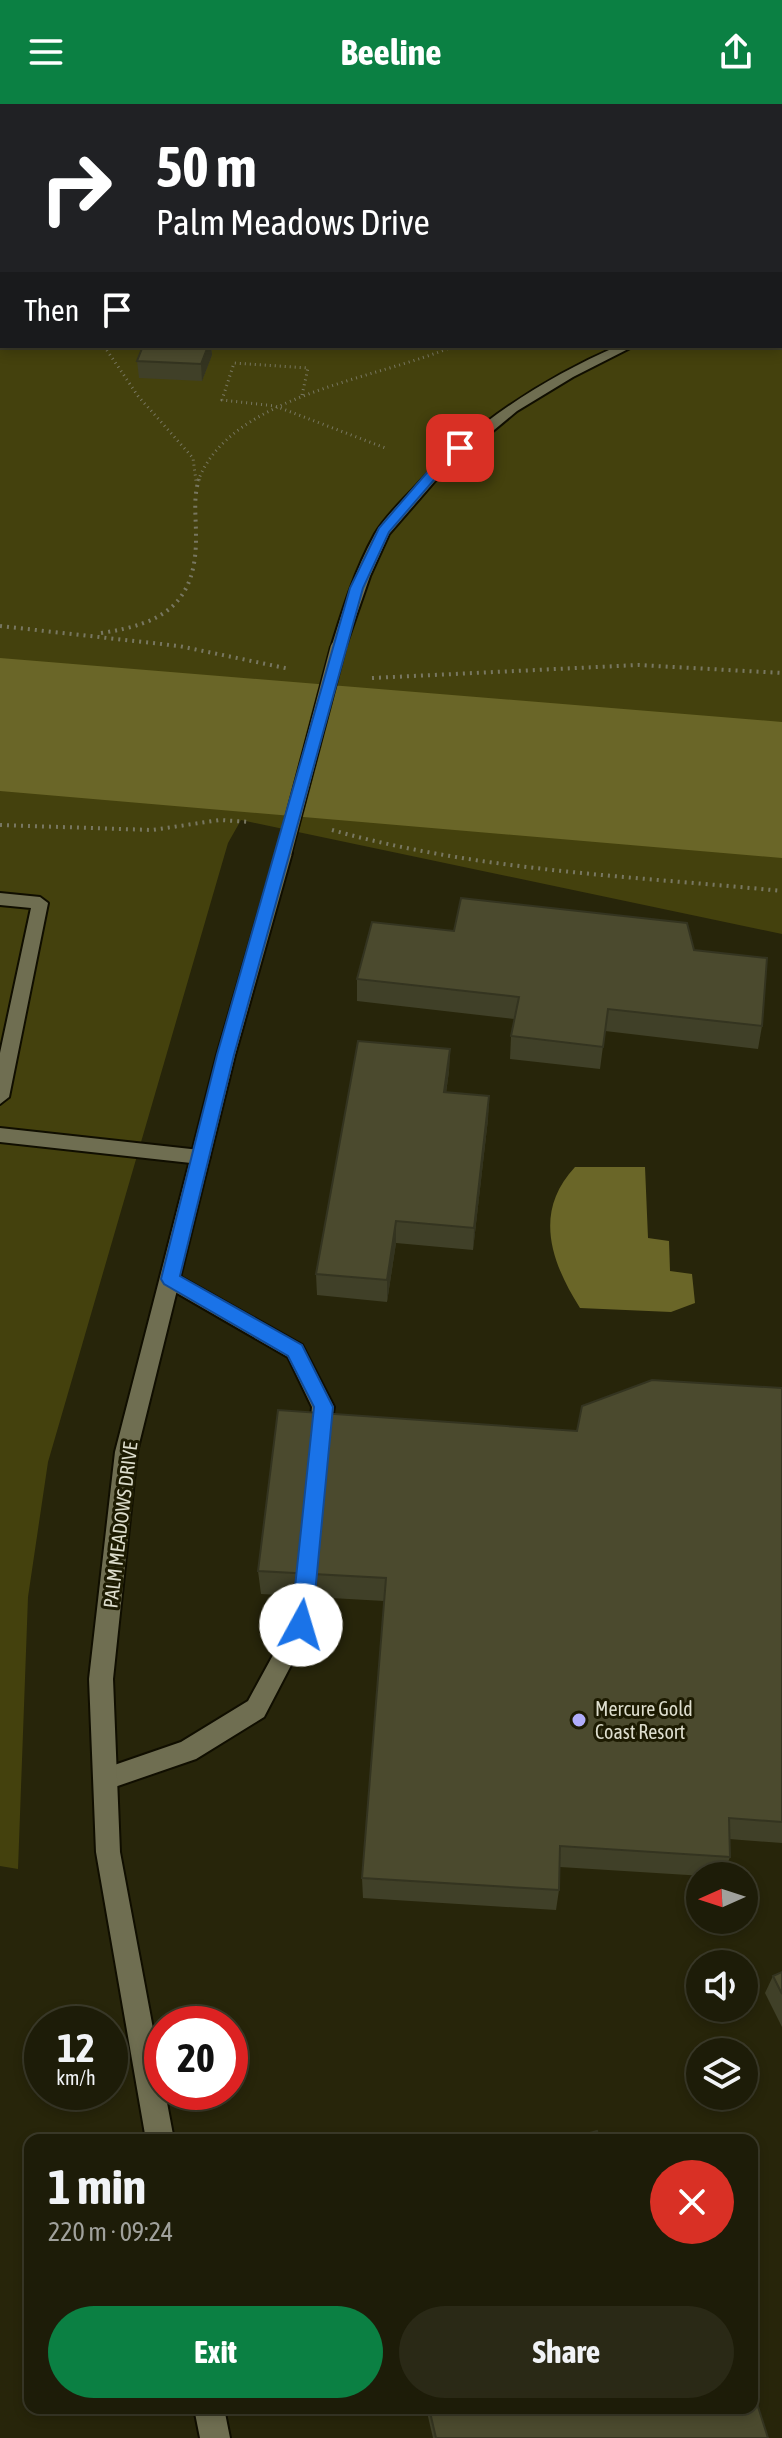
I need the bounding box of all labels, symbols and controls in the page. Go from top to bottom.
icon: menu [24,30,68,74]
icon: share [714,30,758,74]
text: Beeline [340,31,442,73]
text: 50 m [156,135,257,199]
icon: right [24,136,128,240]
text: Palm Meadows Drive [156,201,430,243]
icon: arrive [95,288,139,332]
text: Then [24,293,79,327]
pin [426,414,494,482]
icon: arrive [438,426,482,470]
street label: PALM MEADOWS DRIVE [98,1440,142,1609]
position arrow [259,1583,343,1667]
place label: Mercure Gold Coast Resort [595,1697,693,1743]
marker: Mercure Gold Coast Resort [570,1711,588,1729]
north arrow [686,1862,758,1934]
map controls [686,1862,758,2110]
button: sound [686,1950,758,2022]
speed limit sign: 20 [144,2006,248,2110]
text: 12 [57,2025,95,2070]
button: layers [686,2038,758,2110]
text: km/h [56,2066,96,2089]
text: 1 min [48,2159,146,2214]
button: close [650,2160,734,2244]
text: 220 m · 09:24 [48,2217,173,2247]
button: Exit [48,2306,383,2398]
button: Share [399,2306,734,2398]

